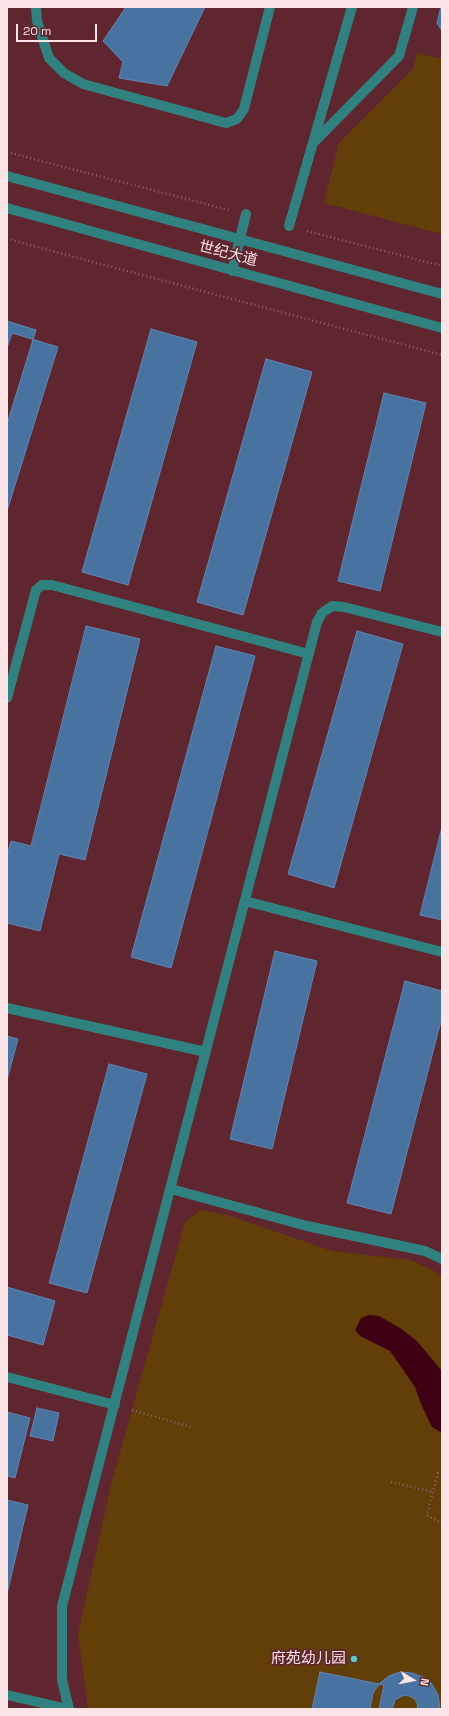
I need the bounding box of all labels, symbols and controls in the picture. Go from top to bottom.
scale bar [18,16,99,42]
text: 20 m [23,23,51,39]
street label: 世纪大道 [197,238,259,270]
place label: 府苑幼儿园 [271,1650,346,1668]
marker: 府苑幼儿园 [349,1654,359,1664]
north arrow [393,1660,433,1700]
text: N [417,1677,432,1687]

